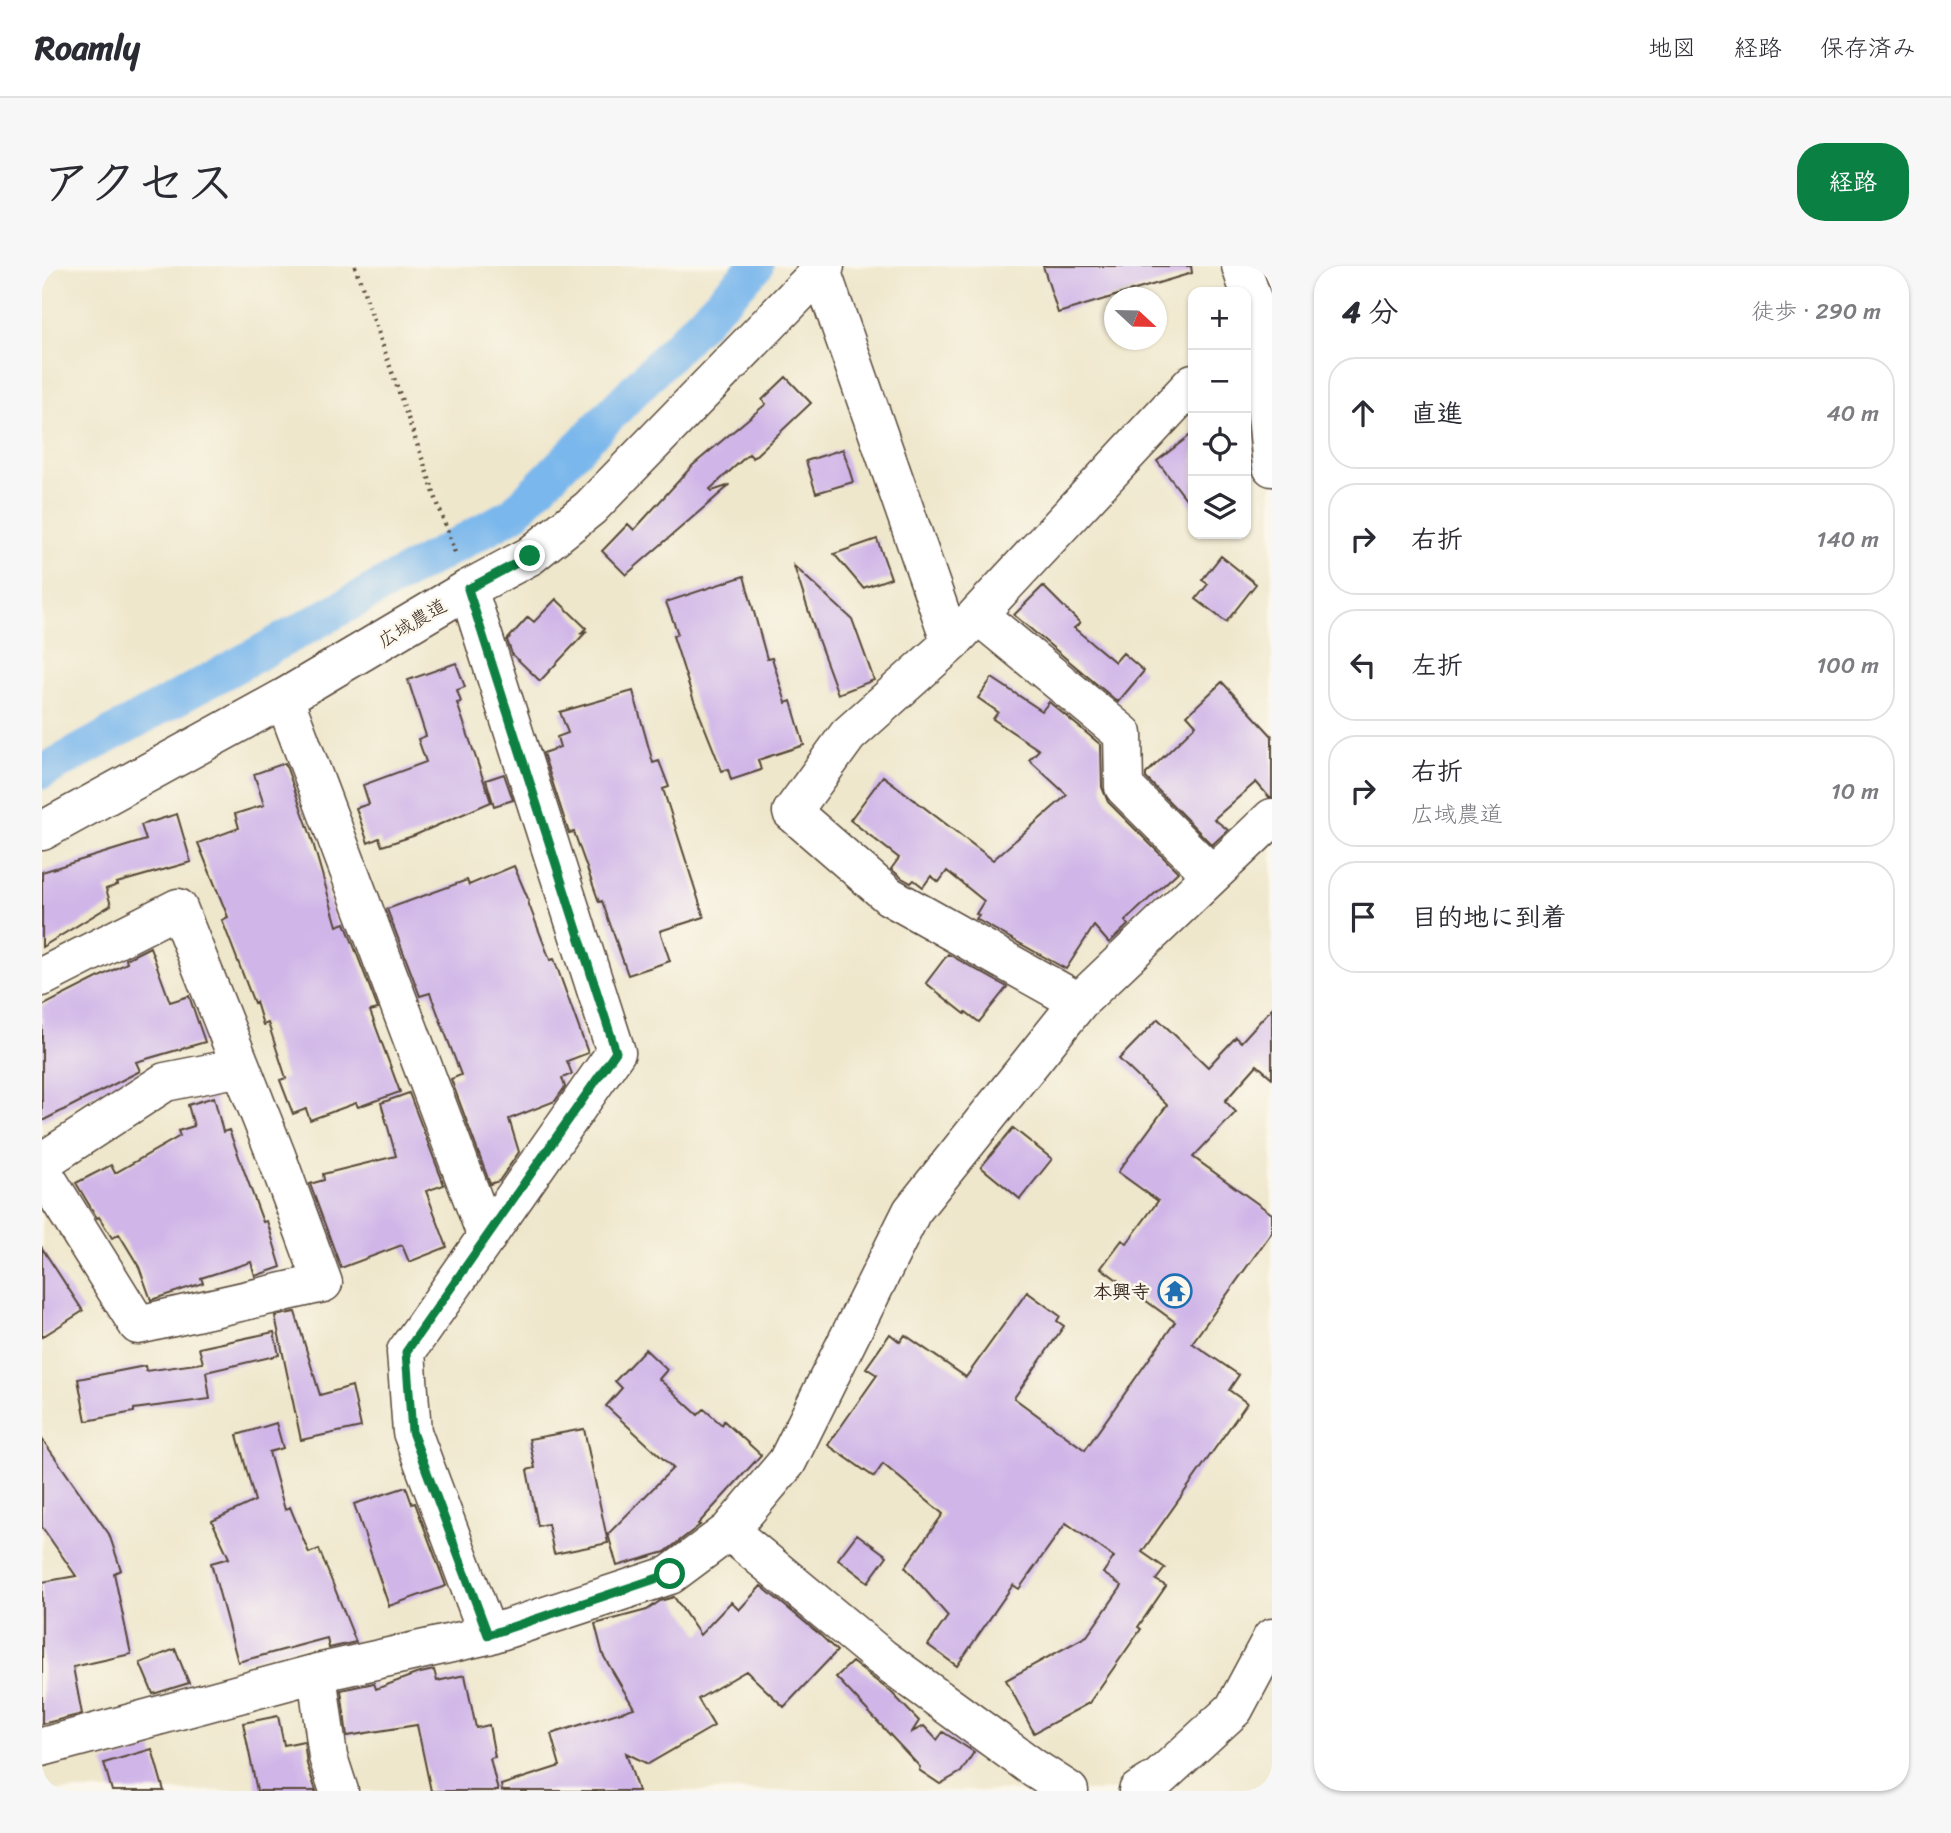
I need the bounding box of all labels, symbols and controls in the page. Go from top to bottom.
text: Roamly [35,19,140,77]
text: 地図 [1648,27,1696,69]
text: 経路 [1734,27,1782,69]
text: 保存済み [1820,27,1916,69]
text: アクセス [42,139,235,226]
button: 経路 [1797,143,1909,221]
text: 4 分 [1342,285,1399,339]
north arrow [1104,287,1167,350]
map controls [1188,287,1251,539]
button: + [1188,287,1251,350]
text: 徒歩 · 290 m [1751,291,1881,332]
button: − [1188,350,1251,413]
text: 直進 [1411,390,1463,436]
text: 40 m [1826,393,1879,434]
icon: ahead [1344,394,1382,432]
button: locate [1188,413,1251,476]
button: layers [1188,476,1251,539]
text: 右折 [1411,516,1463,562]
text: 140 m [1817,519,1879,560]
icon: right [1344,520,1382,558]
route end [514,540,545,571]
street label: 広域農道 [371,589,453,657]
text: 左折 [1411,642,1463,688]
text: 100 m [1816,645,1879,686]
icon: left [1344,646,1382,684]
text: 右折 [1411,748,1463,794]
text: 10 m [1831,771,1879,812]
icon: right [1344,772,1382,810]
text: 広域農道 [1411,794,1503,835]
text: 目的地に到着 [1411,894,1567,940]
icon: arrive [1344,898,1382,936]
temple icon: 本興寺 [1156,1272,1194,1310]
place label: 本興寺 [1093,1275,1150,1308]
route start [654,1558,685,1589]

